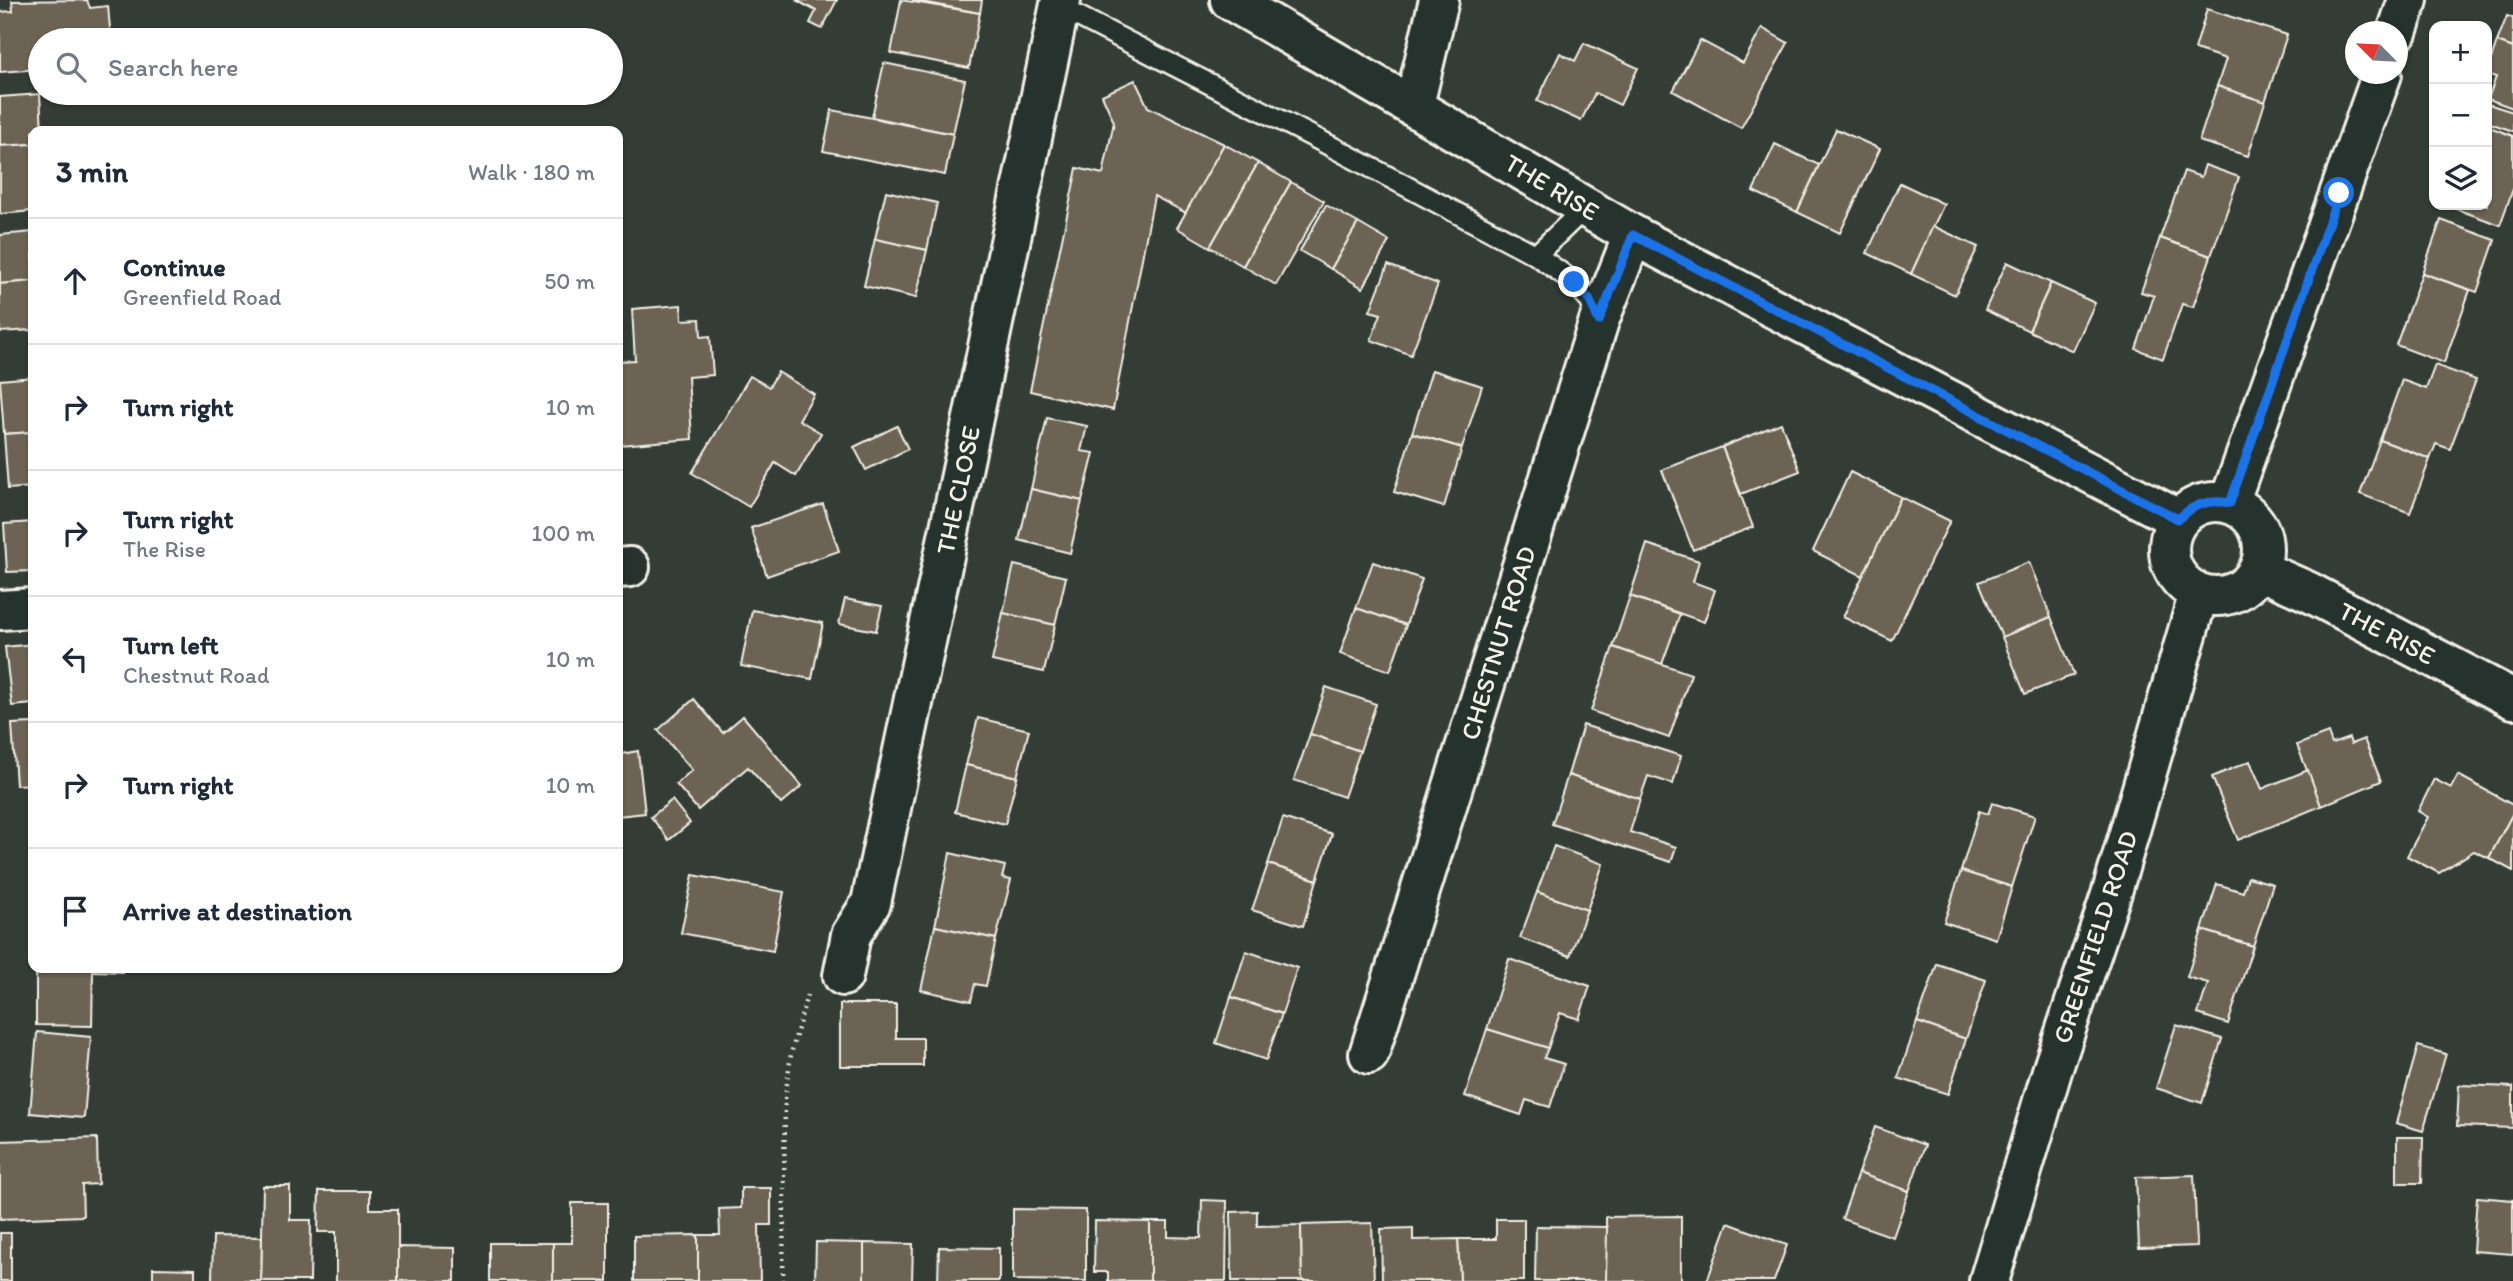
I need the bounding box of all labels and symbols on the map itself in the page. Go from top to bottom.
north arrow [2345,21,2408,84]
street label: THE RISE [1499,146,1605,228]
route start [2323,177,2354,208]
route end [1558,266,1589,297]
street label: THE CLOSE [929,423,987,557]
street label: CHESTNUT ROAD [1453,542,1543,744]
street label: THE RISE [2333,594,2441,672]
street label: GREENFIELD ROAD [2046,827,2144,1047]

